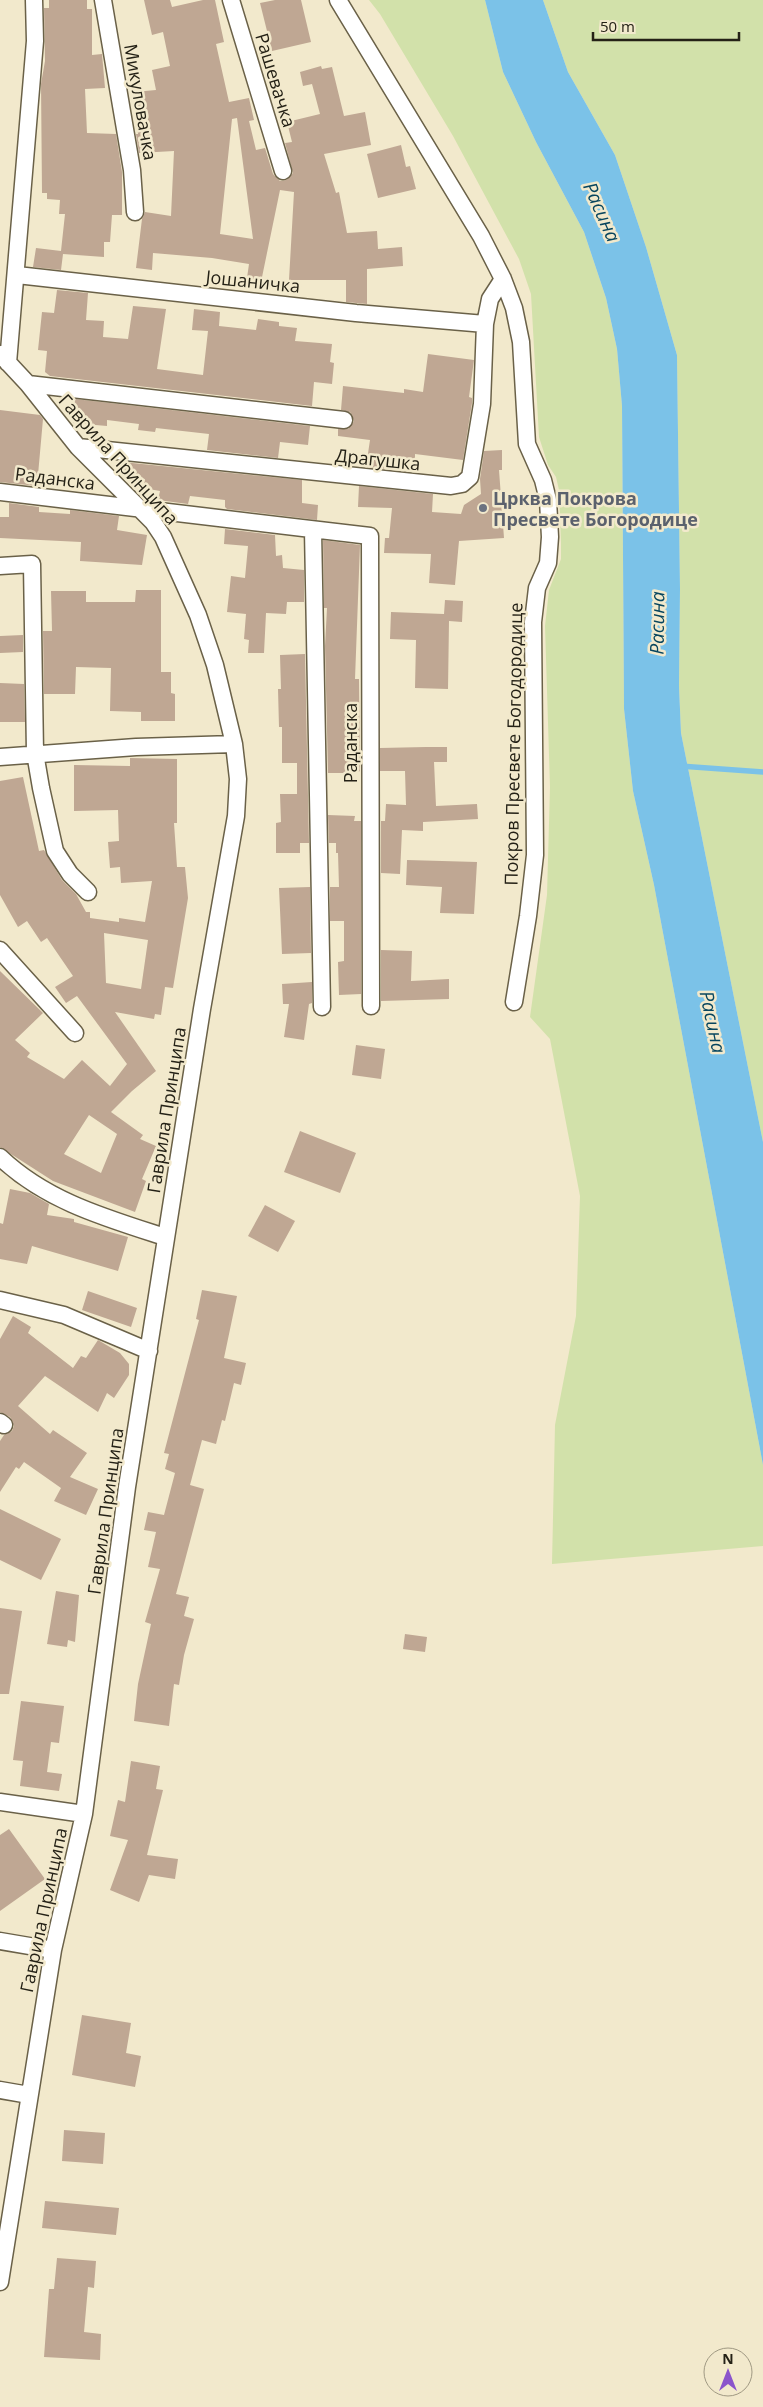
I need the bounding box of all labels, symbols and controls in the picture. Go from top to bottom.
scale bar [593,10,739,42]
text: 50 m [600,16,635,36]
street label: Рашевачка [250,30,302,130]
street label: Микуловачка [119,42,163,162]
water label: Расина [577,178,627,246]
street label: Јошаничка [203,264,301,298]
street label: Гаврила Принципа [54,389,184,529]
street label: Драгушка [334,443,422,475]
street label: Раданска [14,461,96,495]
place label: Црква Покрова Пресвете Богородице [493,486,698,531]
marker: Црква Покрова Пресвете Богородице [477,502,489,514]
water label: Расина [643,591,671,655]
street label: Покров Пресвете Богодородице [499,602,527,886]
street label: Раданска [338,703,362,783]
water label: Расина [694,988,732,1056]
street label: Гаврила Принципа [141,1025,191,1195]
street label: Гаврила Принципа [81,1426,129,1596]
street label: Гаврила Принципа [14,1825,72,1995]
north arrow [703,2347,753,2397]
text: N [722,2349,734,2368]

